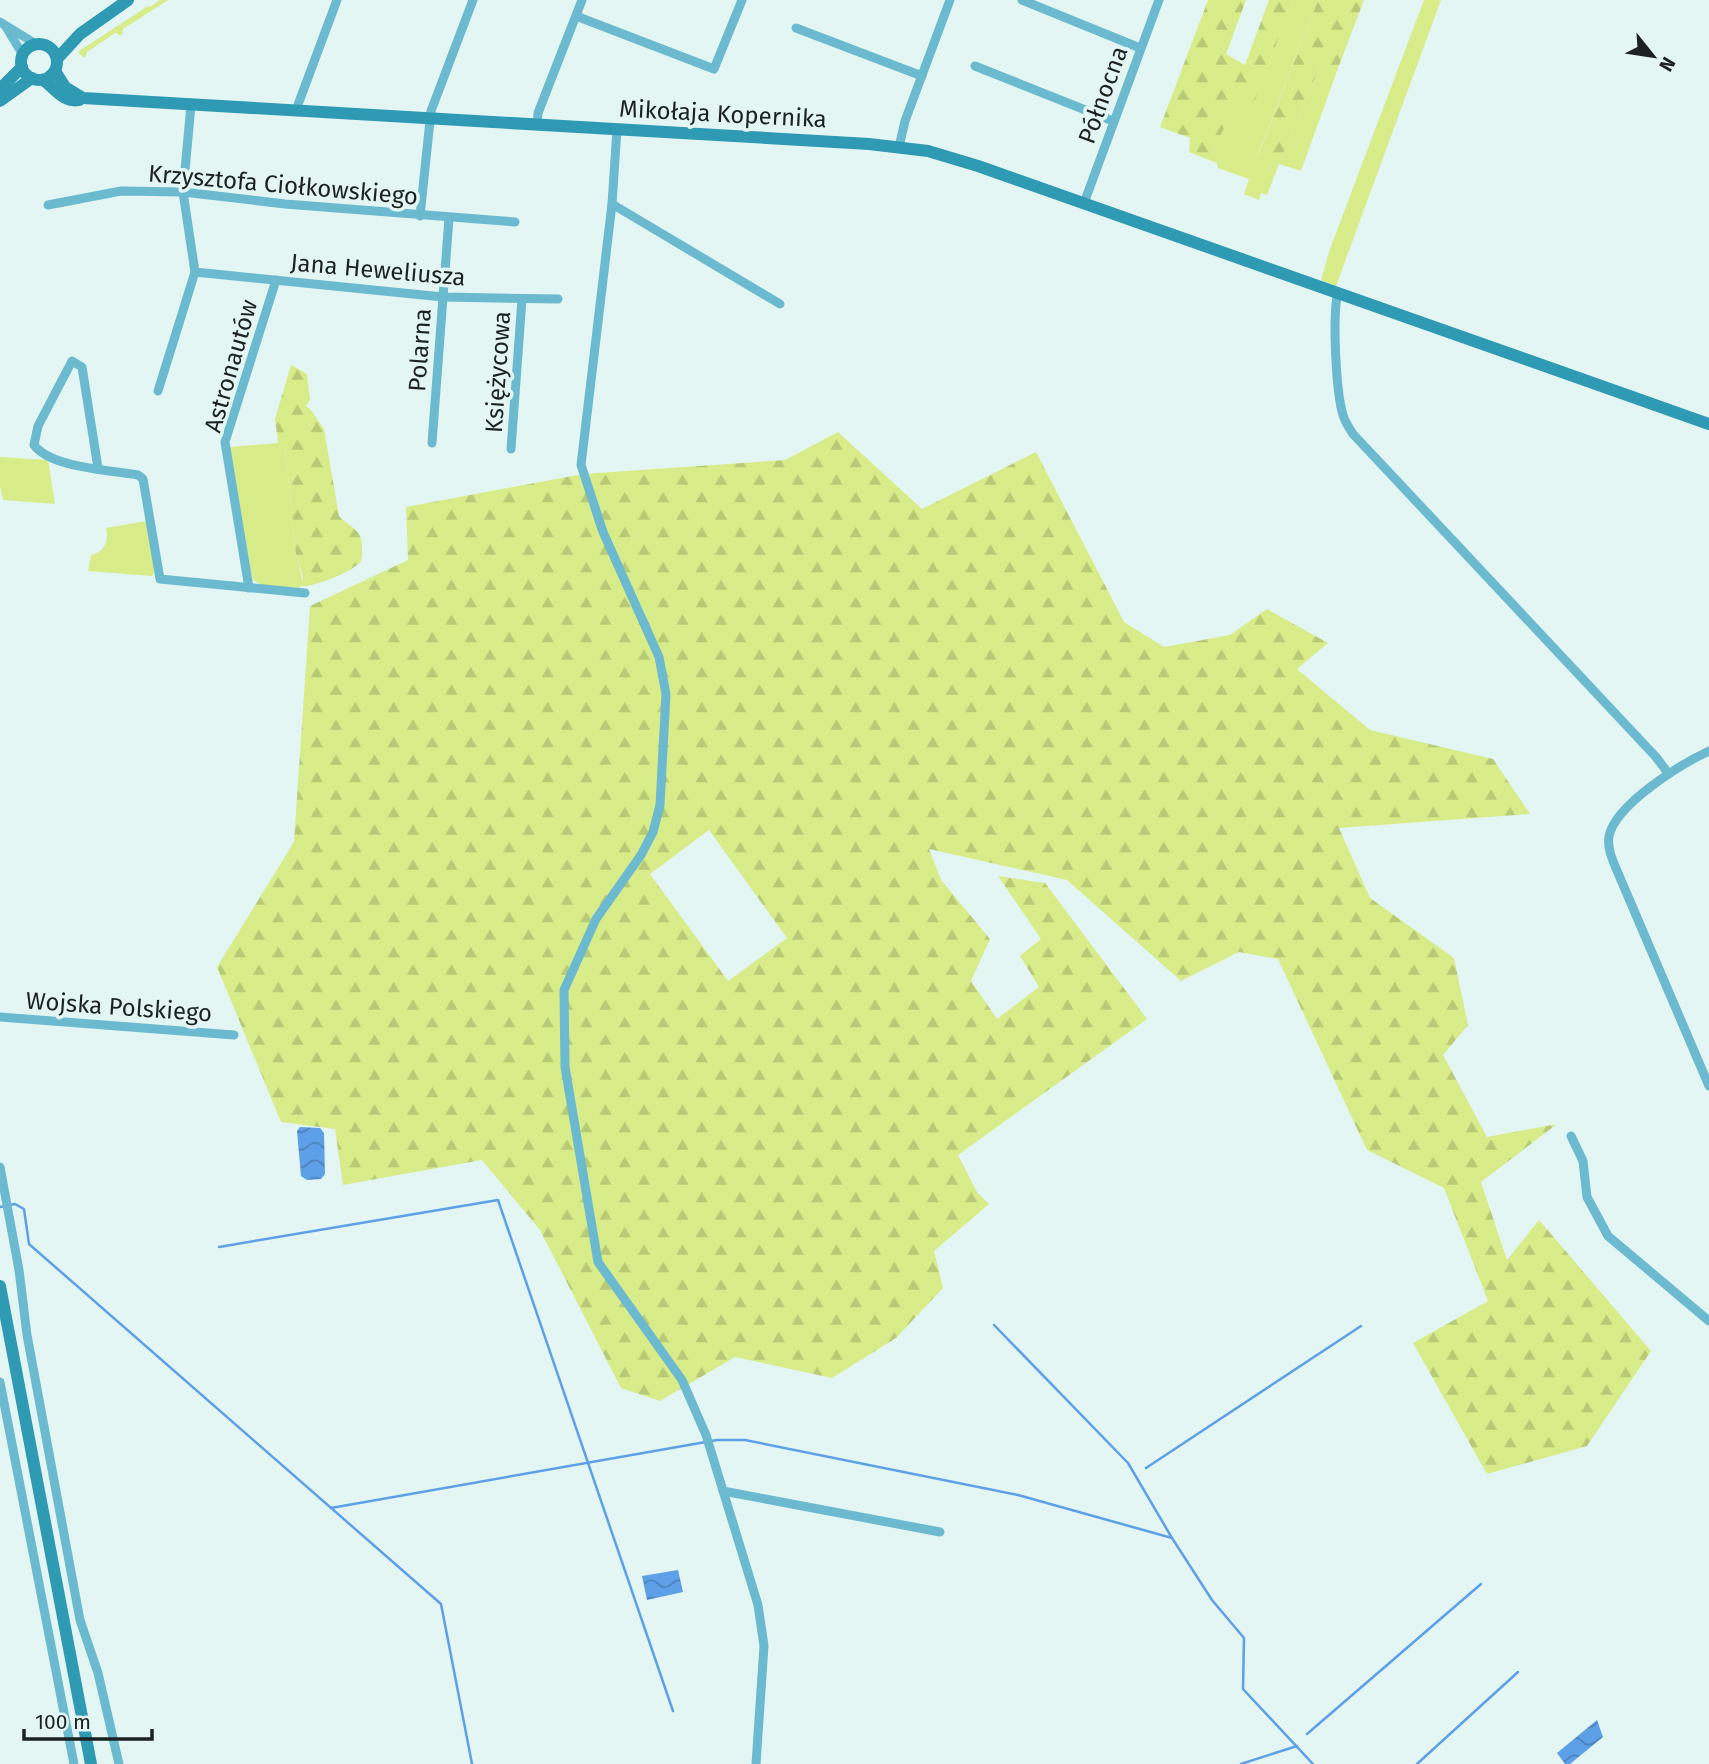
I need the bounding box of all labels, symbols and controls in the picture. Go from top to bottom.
north arrow [1618,21,1688,91]
street label: Północna [1073,43,1133,147]
text: N [1654,53,1680,75]
street label: Mikołaja Kopernika [618,95,828,133]
street label: Krzysztofa Ciołkowskiego [147,159,419,211]
street label: Jana Heweliusza [289,248,467,292]
street label: Astronautów [199,296,263,436]
street label: Polarna [403,307,437,393]
street label: Księżycowa [480,310,516,434]
street label: Wojska Polskiego [25,987,213,1027]
scale bar [24,1698,152,1742]
text: 100 m [35,1709,91,1735]

